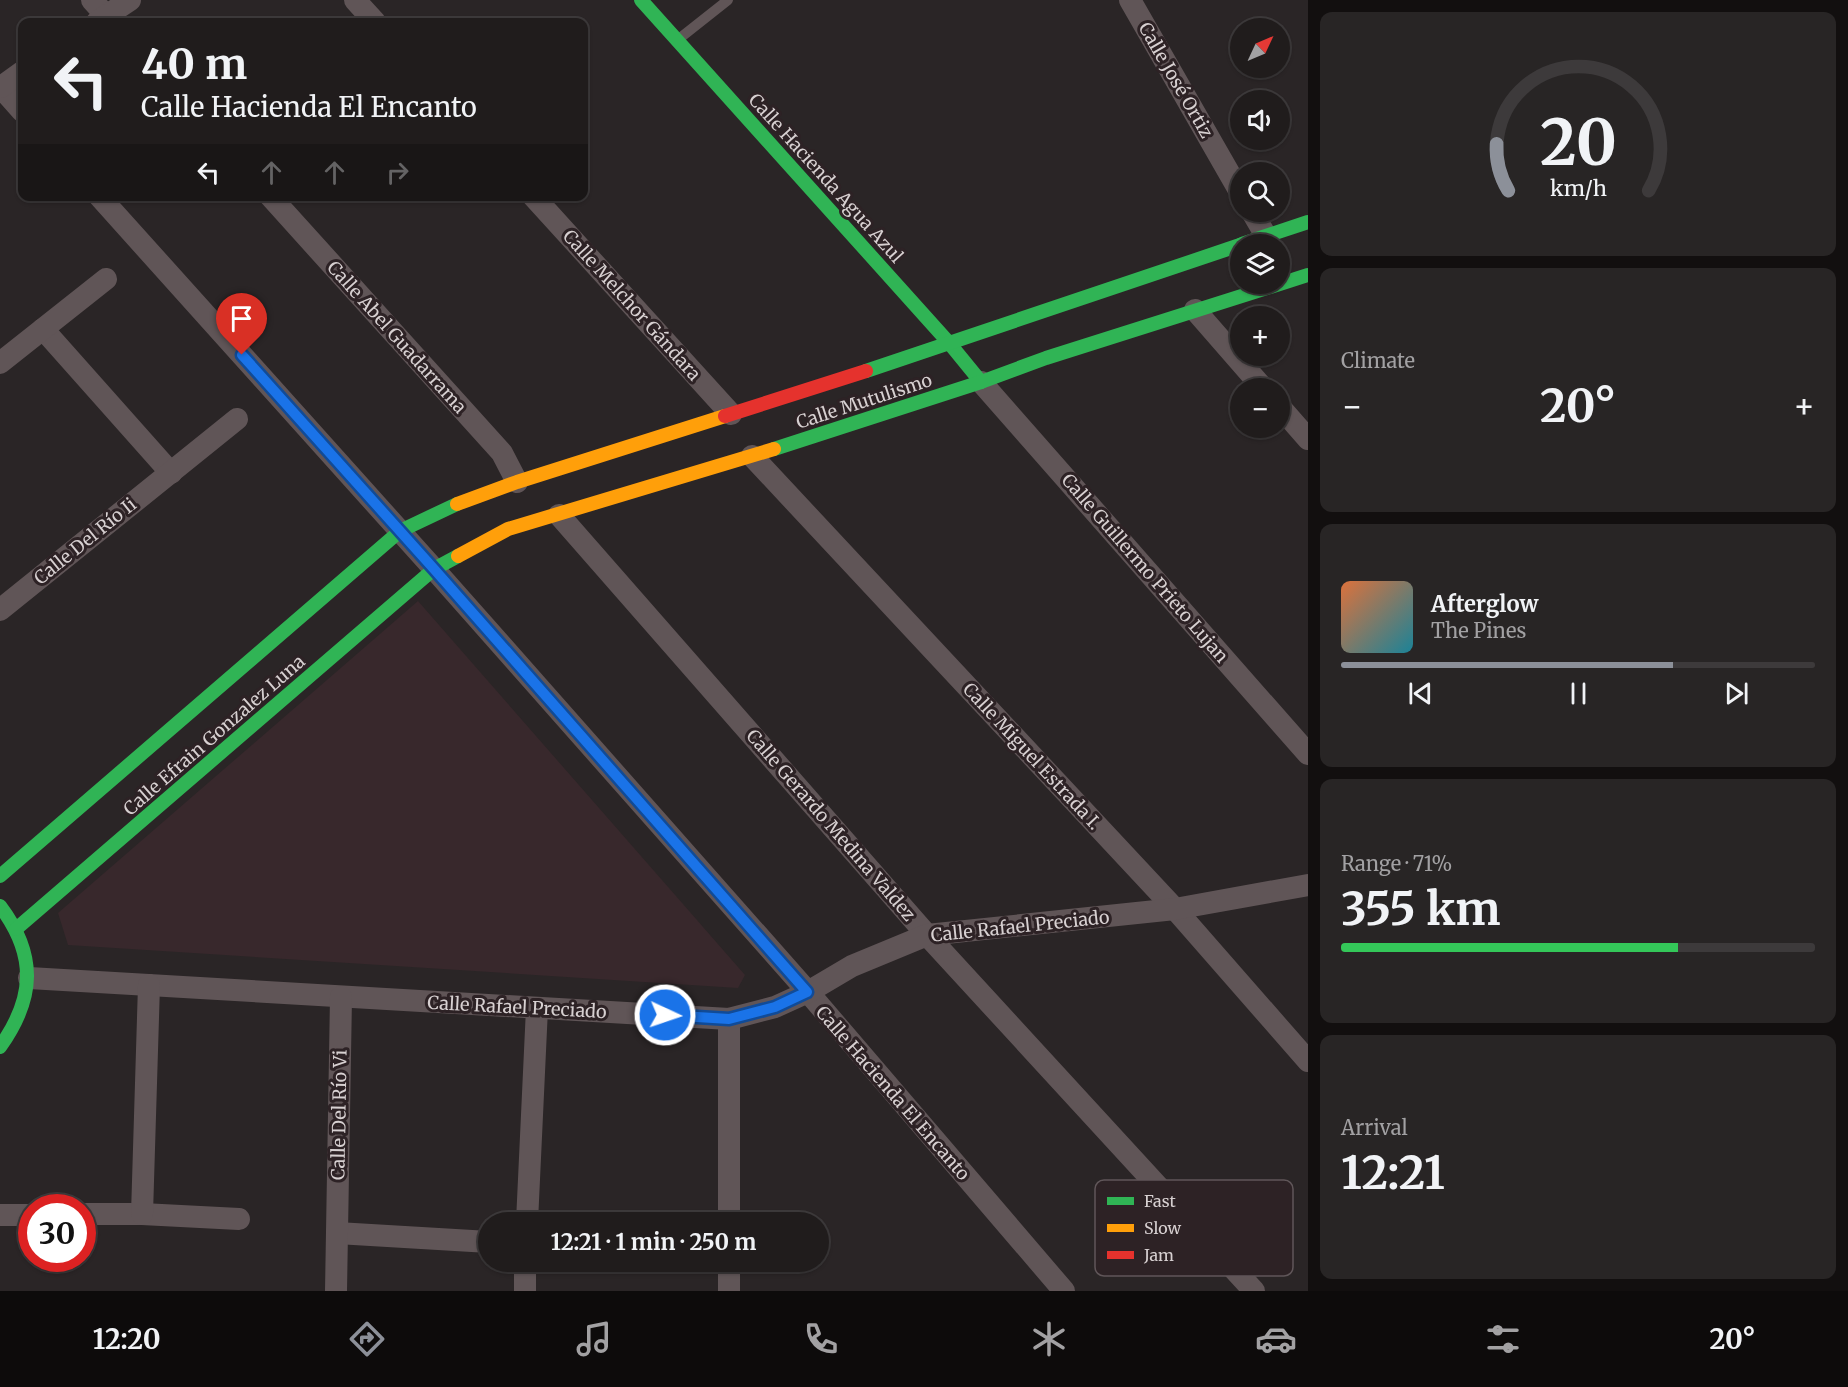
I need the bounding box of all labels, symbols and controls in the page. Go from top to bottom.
street label: Calle José Ortiz [1134,18,1218,142]
north arrow [1230,18,1290,78]
map controls [1230,18,1290,438]
text: 40 m [141,38,247,90]
icon: left [42,42,120,120]
street label: Calle Hacienda Agua Azul [744,89,908,268]
text: Calle Hacienda El Encanto [141,90,477,124]
button: sound [1230,90,1290,150]
text: 20 [1539,104,1617,182]
icon: left [192,156,225,189]
icon: ahead [255,156,288,189]
icon: ahead [318,156,351,189]
icon: right [381,156,414,189]
button: search [1230,162,1290,222]
text: km/h [1550,175,1606,202]
street label: Calle Melchor Gándara [558,225,706,386]
button: layers [1230,234,1290,294]
street label: Calle Abel Guadarrama [322,256,472,418]
pin [216,293,267,355]
icon: arrive [225,302,258,335]
button: + [1230,306,1290,366]
text: Climate [1341,348,1415,373]
street label: Calle Mutulismo [793,368,935,434]
button: − [1230,378,1290,438]
text: 20° [1540,378,1616,434]
text: − [1341,386,1363,427]
text: + [1793,386,1815,427]
street label: Calle Guillermo Prieto Lujan [1057,469,1233,667]
street label: Calle Del Río Ii [29,493,141,589]
text: Afterglow [1431,590,1538,618]
text: The Pines [1431,618,1526,643]
street label: Calle Efrain Gonzalez Luna [118,650,310,820]
icon: previous [1404,677,1437,710]
icon: pause [1562,677,1595,710]
icon: next [1720,677,1753,710]
street label: Calle Miguel Estrada I. [958,678,1106,834]
street label: Calle Gerardo Medina Valdez [741,724,921,926]
text: Range · 71% [1341,851,1452,876]
text: 355 km [1341,881,1501,937]
street label: Calle Rafael Preciado [930,905,1110,947]
position arrow [633,983,697,1047]
street label: Calle Rafael Preciado [427,991,607,1023]
street label: Calle Hacienda El Encanto [811,1001,975,1185]
street label: Calle Del Río Vi [326,1049,352,1180]
text: Arrival [1341,1115,1408,1140]
text: 12:21 [1341,1145,1445,1201]
legend [1095,1180,1293,1276]
text: Fast [1144,1191,1177,1211]
speed limit sign: 30 [18,1194,96,1272]
text: Slow [1144,1218,1182,1238]
text: 12:21 · 1 min · 250 m [551,1228,756,1256]
text: Jam [1143,1245,1174,1265]
icon: directions [346,1318,388,1360]
icon: music [573,1318,615,1360]
icon: phone [800,1318,842,1360]
icon: climate [1028,1318,1070,1360]
icon: car [1255,1318,1297,1360]
icon: filters [1482,1318,1524,1360]
text: 12:20 [93,1322,161,1356]
text: 20° [1710,1322,1755,1356]

